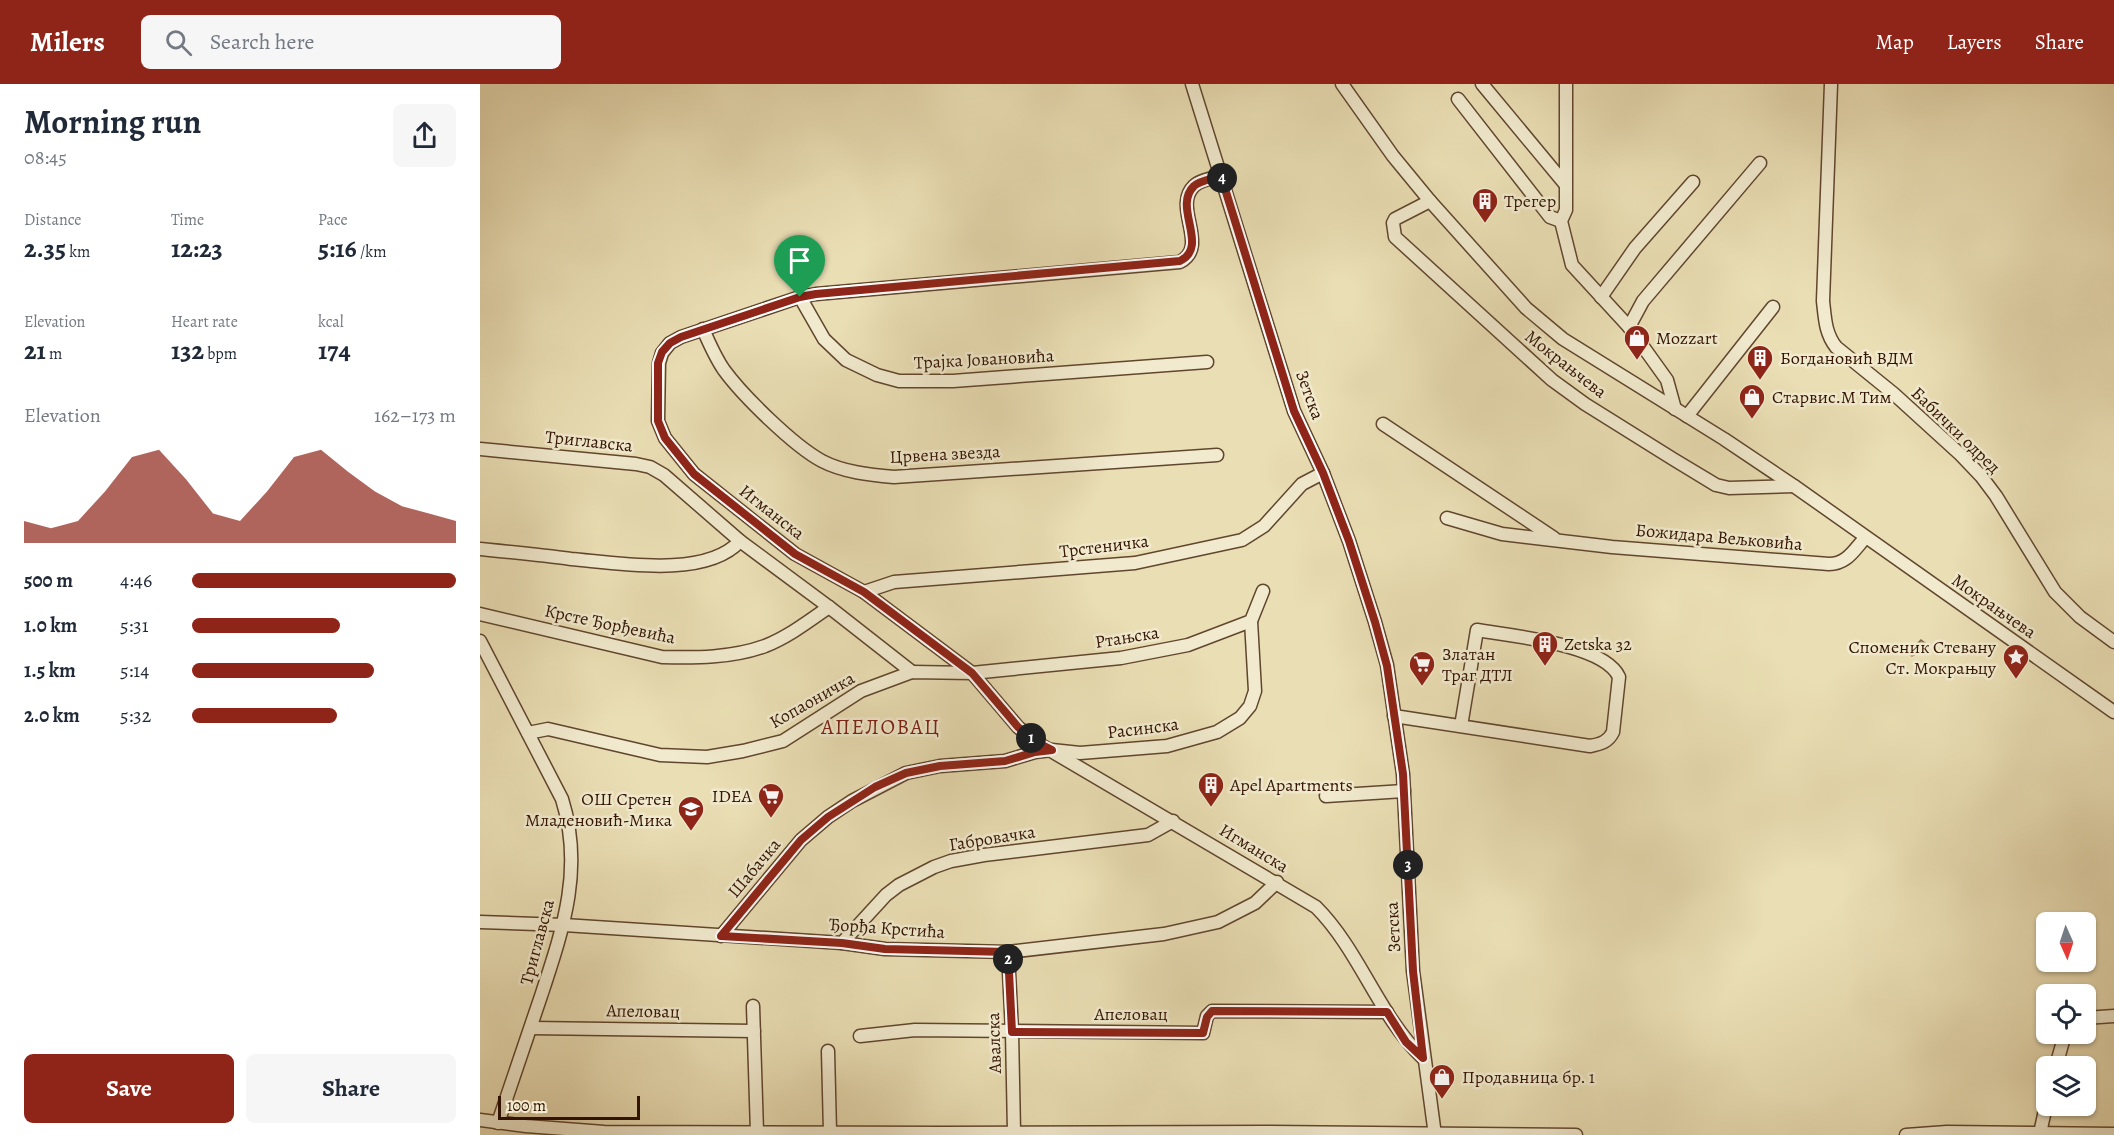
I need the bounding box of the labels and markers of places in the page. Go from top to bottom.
pin: 4 [1207,163,1237,193]
building icon: Трегер [1470,186,1500,224]
place label: Трегер [1504,189,1556,213]
pin [774,235,825,297]
shop icon: Mozzart [1622,323,1652,361]
place label: Mozzart [1656,326,1718,350]
building icon: Богдановић ВДМ [1745,343,1775,381]
place label: Богдановић ВДМ [1780,346,1914,370]
shop icon: Старвис.М Тим [1737,382,1767,420]
place label: Старвис.М Тим [1772,385,1892,409]
building icon: Zetska 32 [1530,629,1560,667]
place label: Zetska 32 [1564,632,1632,656]
place label: Споменик Стевану Ст. Мокрањцу [1849,635,1997,680]
place label: Златан Траг ДТЛ [1442,642,1513,687]
place icon: Споменик Стевану Ст. Мокрањцу [2001,642,2031,680]
supermarket icon: Златан Траг ДТЛ [1407,649,1437,687]
pin: 1 [1016,723,1046,753]
building icon: Apel Apartments [1196,770,1226,808]
place label: Apel Apartments [1229,773,1353,797]
supermarket icon: IDEA [756,781,786,819]
place label: IDEA [712,784,752,808]
place label: ОШ Сретен Младеновић-Мика [525,787,673,832]
school or university icon: ОШ Сретен Младеновић-Мика [676,794,706,832]
pin: 3 [1393,850,1423,880]
pin: 2 [993,944,1023,974]
shop icon: Продавница бр. 1 [1427,1062,1457,1100]
place label: Продавница бр. 1 [1462,1065,1595,1089]

